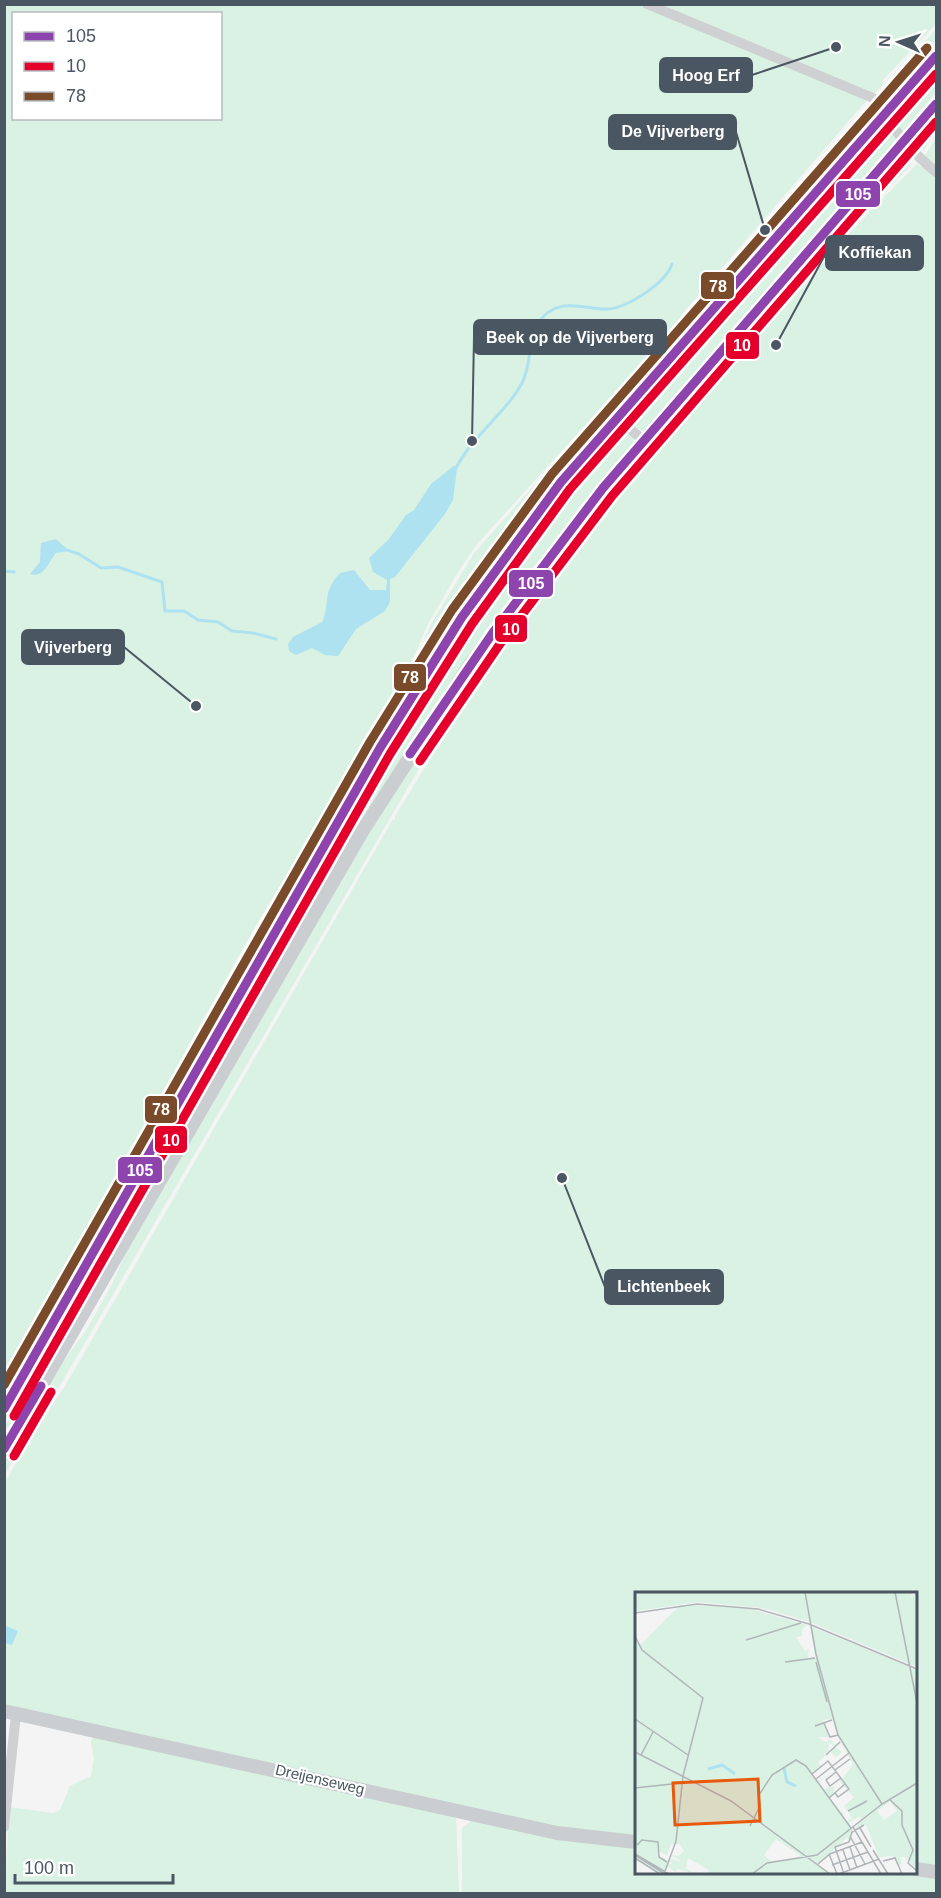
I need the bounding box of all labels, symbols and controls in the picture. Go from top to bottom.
legend [12,12,222,120]
north arrow [869,12,929,72]
text: 105 [66,26,96,46]
text: N [876,35,893,47]
text: 10 [66,56,86,76]
callout: Hoog Erf [660,58,752,92]
text: Hoog Erf [672,67,740,84]
text: 78 [66,86,86,106]
callout: De Vijverberg [609,115,736,149]
text: De Vijverberg [622,123,724,140]
line badge: 105 [835,180,881,208]
text: 105 [845,186,871,203]
callout: Koffiekan [826,236,923,270]
text: Koffiekan [839,244,911,261]
line badge: 78 [700,271,735,300]
text: 78 [709,278,727,295]
callout: Beek op de Vijverberg [474,320,666,354]
text: Beek op de Vijverberg [486,329,654,346]
line badge: 10 [725,331,760,360]
text: 10 [733,337,751,354]
line badge: 105 [508,569,554,598]
text: 105 [518,575,544,592]
line badge: 10 [494,614,528,643]
text: 10 [502,621,520,638]
callout: Vijverberg [22,630,124,664]
text: Vijverberg [34,639,112,656]
line badge: 78 [393,663,427,692]
text: 78 [401,669,419,686]
line badge: 78 [144,1095,178,1124]
text: 78 [152,1101,170,1118]
line badge: 10 [154,1125,188,1154]
text: 10 [162,1132,180,1149]
line badge: 105 [117,1156,163,1184]
text: 105 [127,1162,153,1179]
callout: Lichtenbeek [605,1270,723,1304]
text: Lichtenbeek [617,1278,711,1295]
inset map [635,1592,917,1874]
street label: Dreijenseweg [274,1760,366,1798]
scale bar [15,1847,172,1885]
text: 100 m [24,1858,74,1878]

